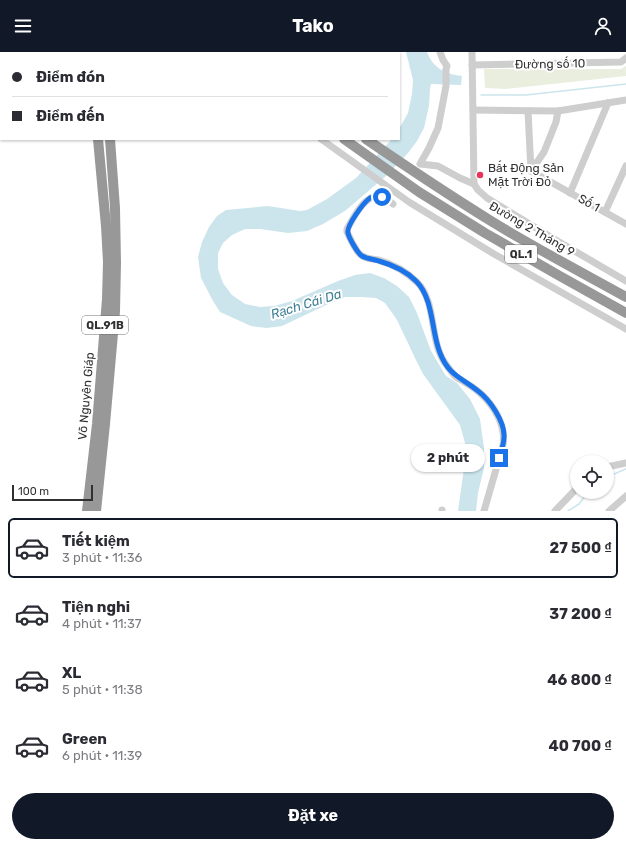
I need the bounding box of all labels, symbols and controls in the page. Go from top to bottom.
icon: menu [12,15,34,37]
text: Tako [292,15,334,37]
icon: person [592,15,614,37]
street label: Đường số 10 [515,56,585,72]
text: Điểm đón [36,68,105,86]
text: Điểm đến [36,107,105,125]
place label: Bất Động Sản Mặt Trời Đỏ [488,160,564,189]
marker: Bất Động Sản Mặt Trời Đỏ [475,170,485,180]
route start [373,188,391,206]
street label: Số 1 [576,191,602,215]
street label: Đường 2 Tháng 9 [487,199,577,259]
road number: QL.1 [505,245,537,263]
water label: Rạch Cái Da [269,286,344,322]
road number: QL.91B [82,316,128,334]
street label: Võ Nguyên Giáp [75,352,97,440]
callout: 2 phút [411,444,485,472]
route end [490,449,508,467]
text: 2 phút [427,450,469,465]
map controls [570,455,614,499]
button: locate [570,455,614,499]
scale bar [12,483,93,502]
text: 100 m [18,485,49,498]
icon: car [14,530,50,566]
text: Tiết kiệm [62,532,130,550]
text: 27 500 ₫ [549,539,612,557]
text: 3 phút · 11:36 [62,550,142,565]
icon: car [14,596,50,632]
text: Tiện nghi [62,598,130,616]
text: 37 200 ₫ [549,605,612,623]
text: 4 phút · 11:37 [62,616,141,631]
icon: car [14,662,50,698]
text: XL [62,664,81,682]
text: 46 800 ₫ [547,671,612,689]
text: 5 phút · 11:38 [62,682,143,697]
icon: car [14,728,50,764]
text: Green [62,730,107,748]
text: 40 700 ₫ [548,737,612,755]
text: 6 phút · 11:39 [62,748,142,763]
button: Đặt xe [12,793,614,839]

